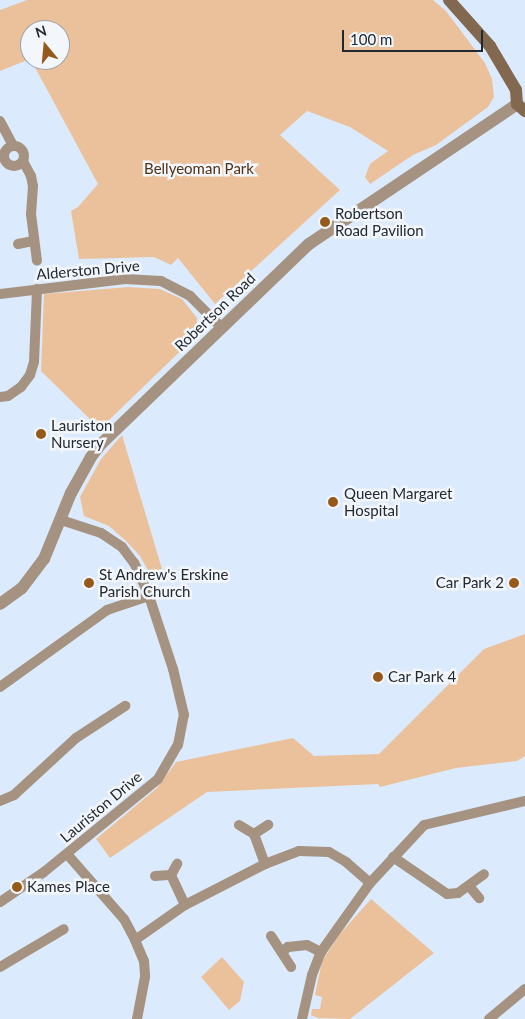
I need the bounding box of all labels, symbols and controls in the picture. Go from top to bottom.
north arrow [20,20,70,70]
scale bar [345,20,486,52]
text: N [33,21,48,41]
text: 100 m [350,30,392,48]
park label: Bellyeoman Park [144,160,254,178]
place label: Robertson Road Pavilion [335,204,424,239]
marker: Robertson Road Pavilion [319,216,331,228]
street label: Alderston Drive [36,257,140,283]
street label: Robertson Road [171,269,259,355]
place label: Lauriston Nursery [51,416,112,451]
marker: Lauriston Nursery [35,428,47,440]
place label: Queen Margaret Hospital [344,484,452,519]
marker: Queen Margaret Hospital [326,495,340,509]
place label: St Andrew's Erskine Parish Church [99,565,229,600]
place label: Car Park 2 [435,574,504,592]
marker: St Andrew's Erskine Parish Church [83,577,95,589]
marker: Car Park 2 [508,577,520,589]
place label: Car Park 4 [388,668,457,686]
marker: Car Park 4 [372,671,384,683]
street label: Lauriston Drive [57,768,145,846]
place label: Kames Place [27,878,110,896]
marker: Kames Place [11,881,23,893]

